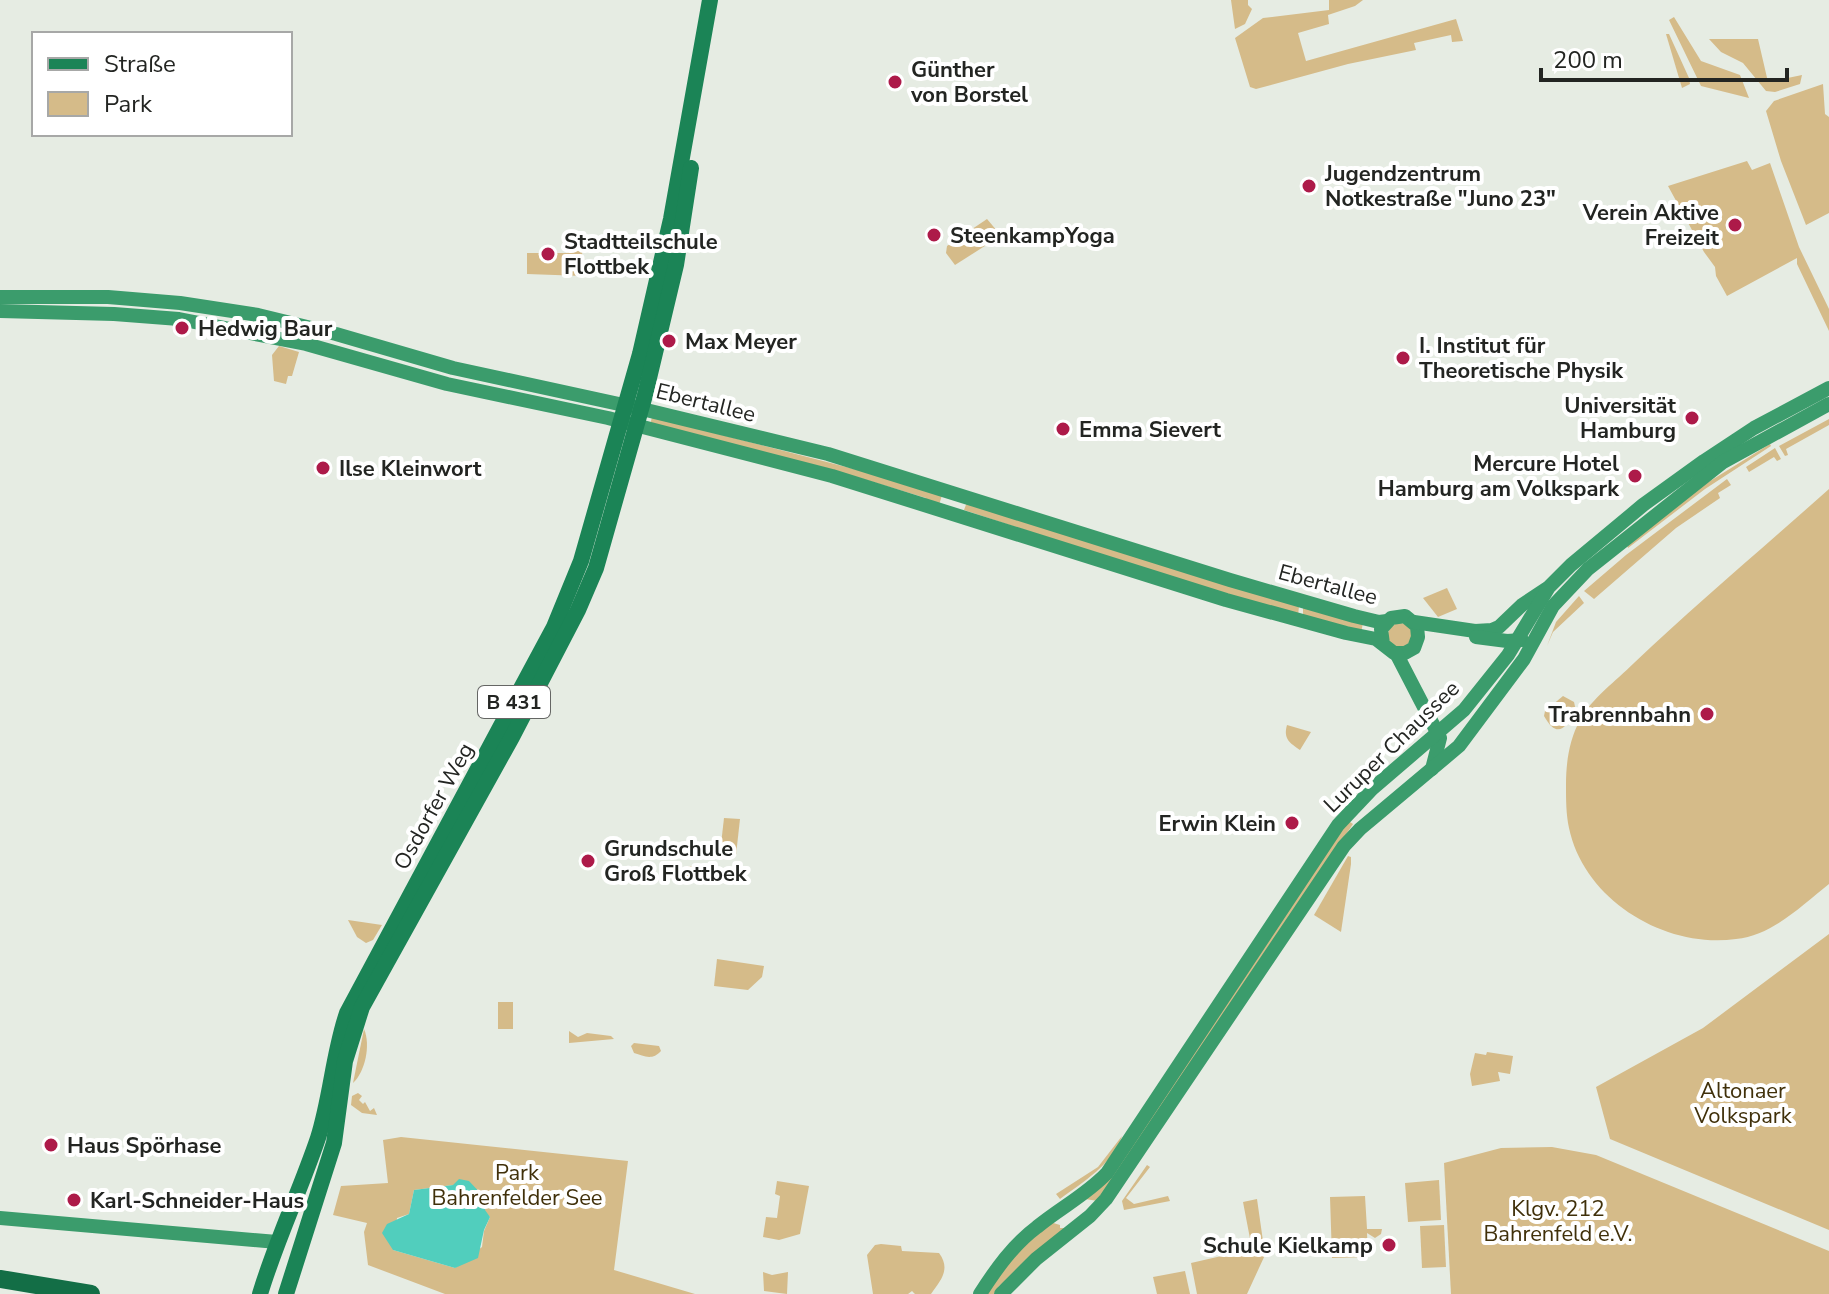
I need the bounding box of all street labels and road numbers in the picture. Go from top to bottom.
street label: Ebertallee [653,376,759,430]
street label: Ebertallee [1275,557,1381,613]
street label: Luruper Chaussee [1317,674,1466,819]
road number: B 431 [478,686,550,718]
street label: Osdorfer Weg [387,738,481,875]

